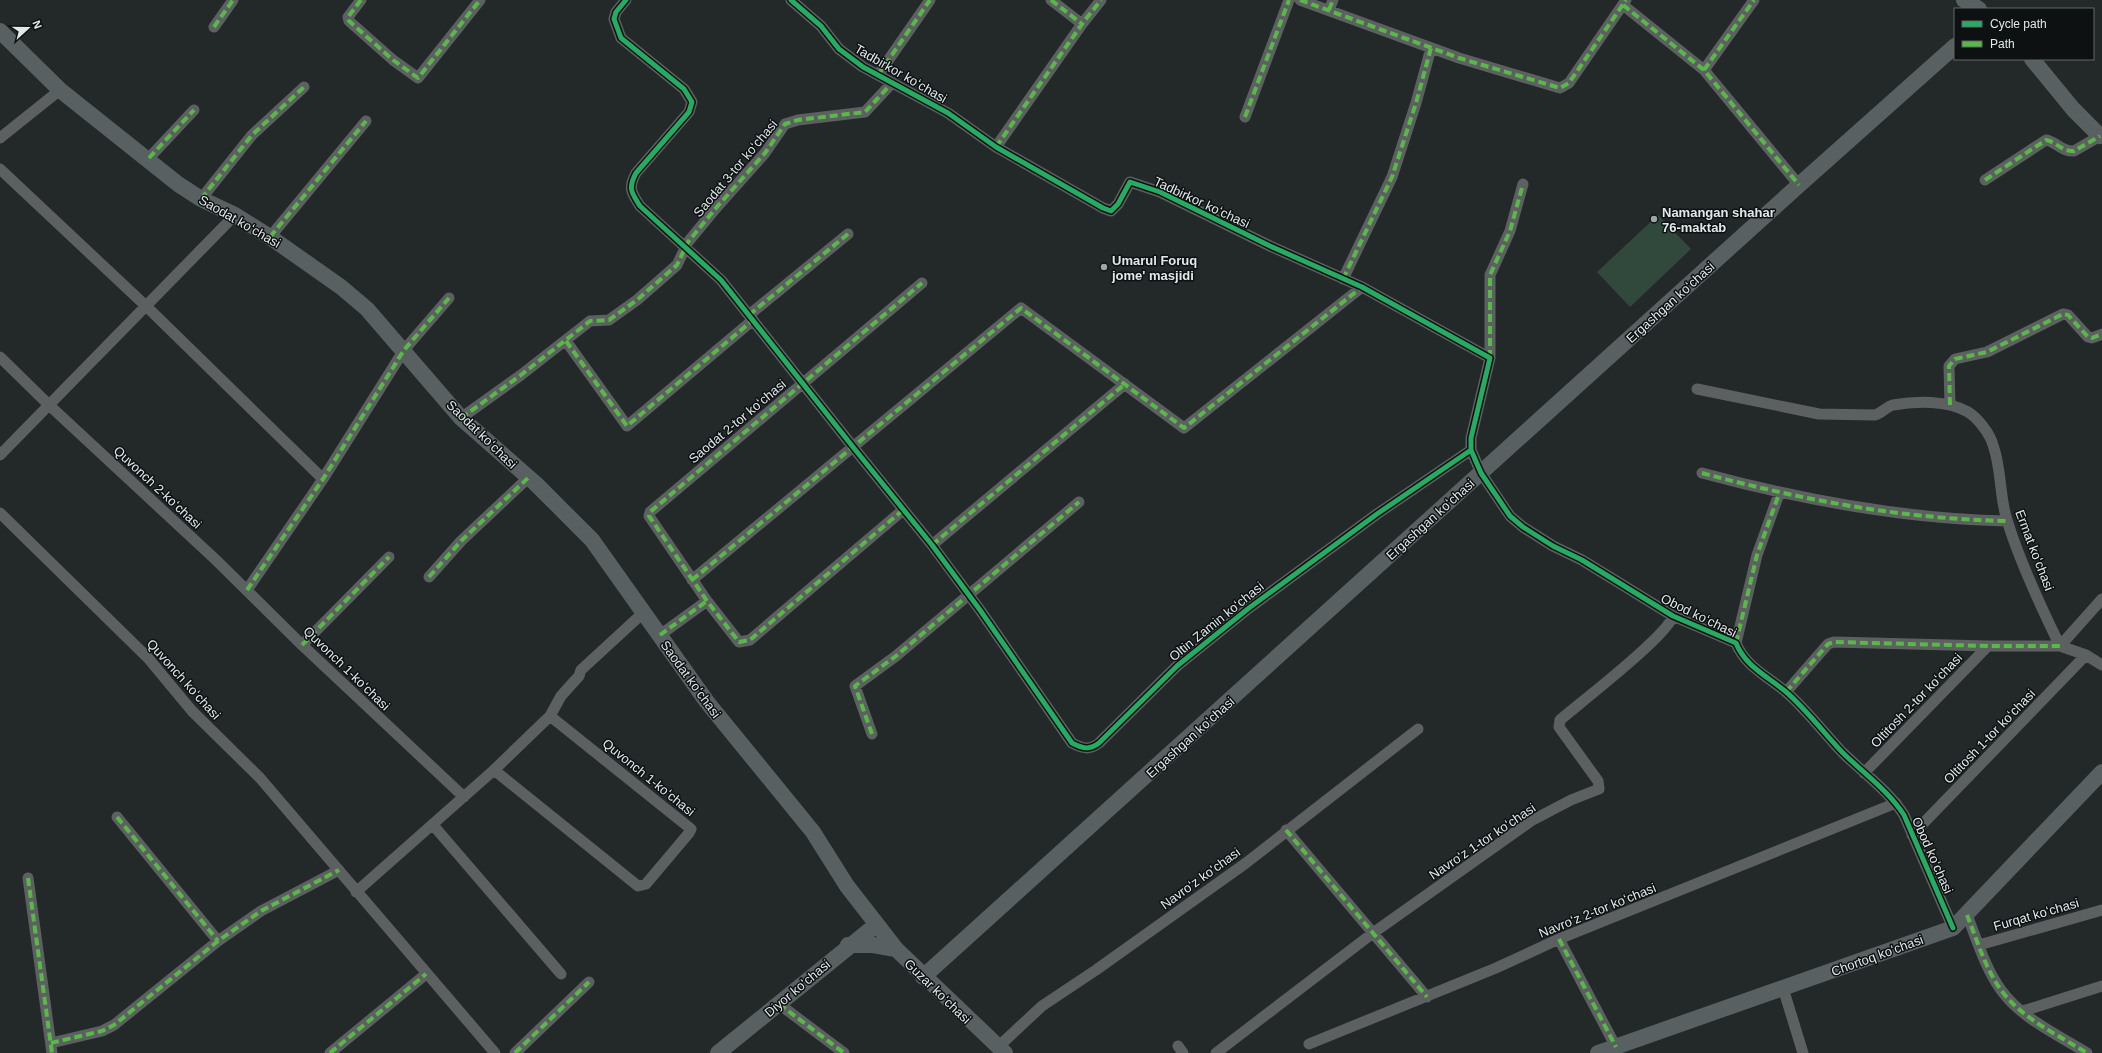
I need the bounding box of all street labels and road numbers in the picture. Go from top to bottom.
street label: Tadbirkor koʻchasi [852,41,950,106]
street label: Saodat 3-tor koʻchasi [690,117,780,220]
street label: Tadbirkor koʻchasi [1151,174,1252,231]
street label: Saodat koʻchasi [196,192,283,251]
street label: Ergashgan koʻchasi [1623,259,1718,346]
street label: Saodat 2-tor koʻchasi [686,376,789,466]
street label: Saodat koʻchasi [443,397,520,472]
street label: Quvonch 2-koʻchasi [111,443,205,532]
street label: Ergashgan koʻchasi [1383,476,1478,563]
street label: Ermat koʻchasi [2012,508,2057,593]
street label: Oltin Zamin koʻchasi [1166,579,1267,664]
street label: Obod koʻchasi [1658,591,1739,640]
street label: Quvonch 1-koʻchasi [300,623,393,713]
street label: Quvonch koʻchasi [144,636,224,723]
street label: Saodat koʻchasi [658,638,724,721]
street label: Oltitosh 2-tor koʻchasi [1868,650,1965,751]
street label: Oltitosh 1-tor koʻchasi [1941,686,2038,787]
street label: Ergashgan koʻchasi [1143,694,1238,781]
street label: Quvonch 1-koʻchasi [600,736,698,819]
street label: Navroʻz 1-tor koʻchasi [1426,800,1538,883]
street label: Obod koʻchasi [1909,815,1956,896]
street label: Navroʻz koʻchasi [1158,844,1243,912]
street label: Navroʻz 2-tor koʻchasi [1536,880,1658,941]
street label: Furqat koʻchasi [1992,895,2081,934]
street label: Chortoq koʻchasi [1829,932,1925,979]
street label: Guzar koʻchasi [902,956,974,1027]
street label: Diyor koʻchasi [762,957,833,1020]

